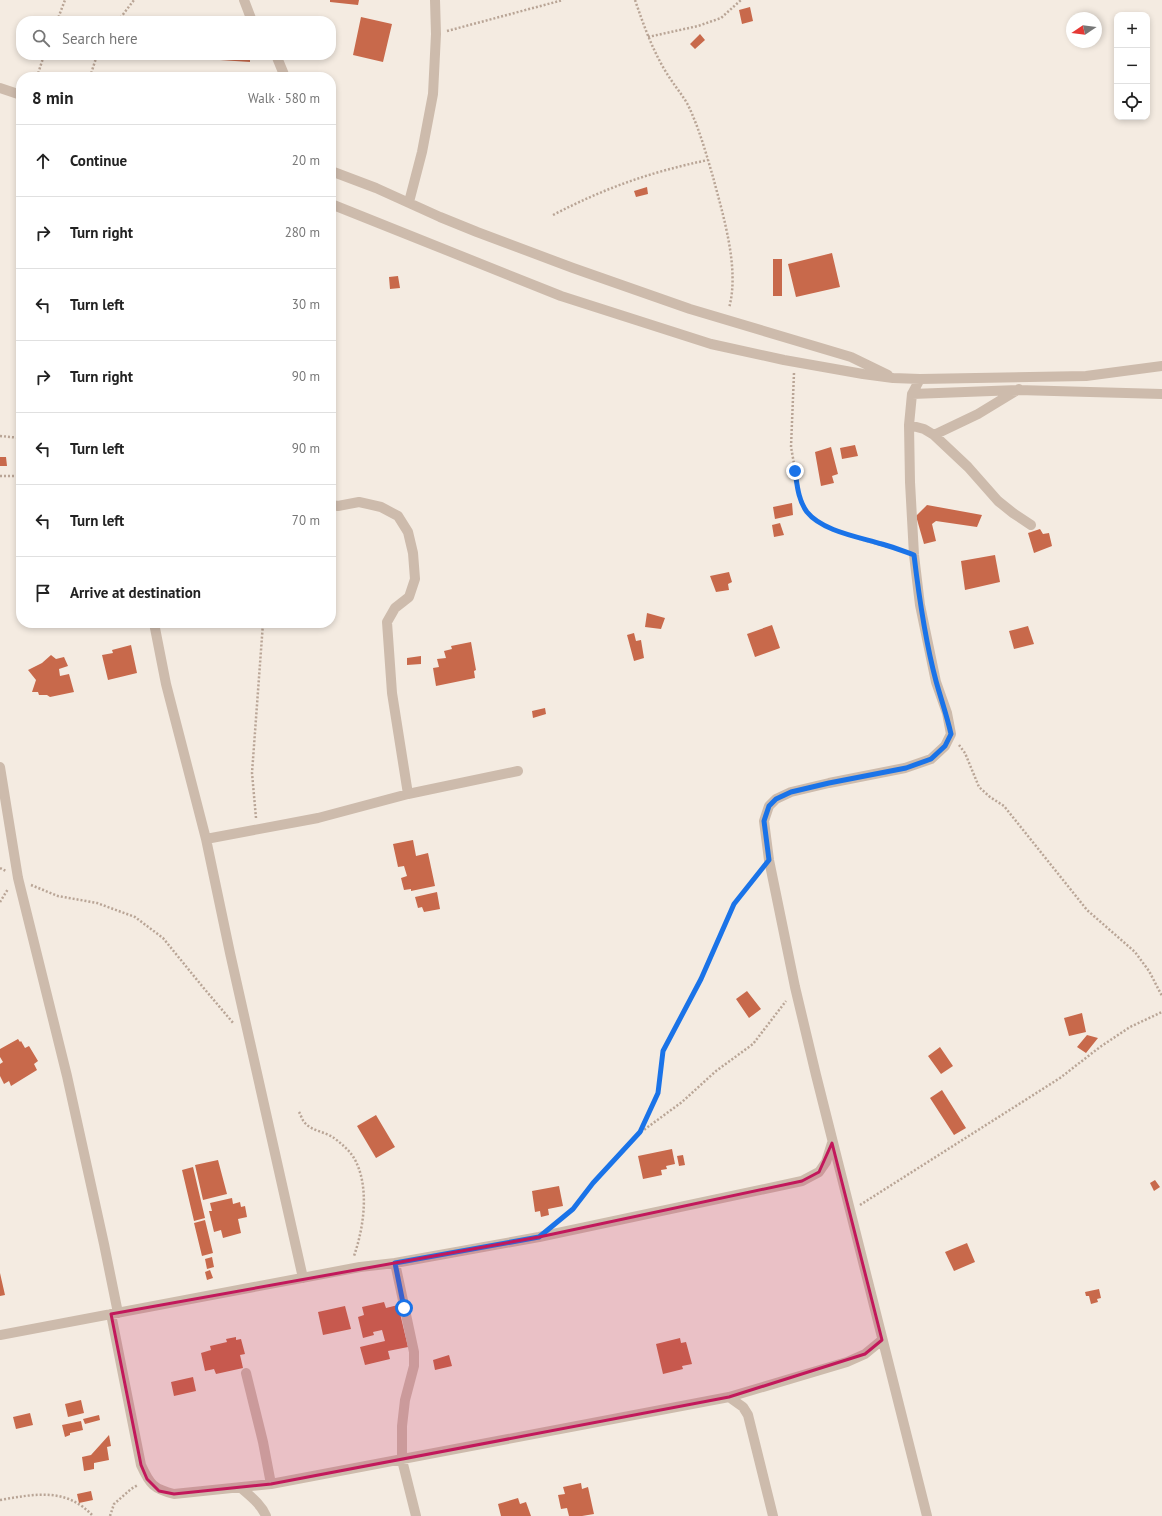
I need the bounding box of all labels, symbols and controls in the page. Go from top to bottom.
north arrow [1066,12,1102,48]
map controls [1114,12,1150,120]
button: + [1114,12,1150,48]
search box [16,16,336,60]
icon: search [30,27,52,49]
text: Search here [62,29,138,48]
button: − [1114,48,1150,84]
button: locate [1114,84,1150,120]
text: 8 min [32,87,73,109]
text: Walk · 580 m [248,90,320,107]
icon: ahead [32,150,54,172]
text: Continue [70,151,127,170]
text: 20 m [292,152,320,169]
icon: right [32,222,54,244]
text: Turn right [70,223,133,242]
text: 280 m [285,224,320,241]
icon: left [32,294,54,316]
text: Turn left [70,295,124,314]
text: 30 m [292,296,320,313]
icon: right [32,366,54,388]
text: Turn right [70,367,133,386]
text: 90 m [292,368,320,385]
icon: left [32,438,54,460]
text: Turn left [70,439,124,458]
text: 90 m [292,440,320,457]
route end [786,462,804,480]
icon: left [32,510,54,532]
text: Turn left [70,511,124,530]
text: 70 m [292,512,320,529]
icon: arrive [32,582,54,604]
text: Arrive at destination [70,583,201,602]
route start [395,1299,413,1317]

